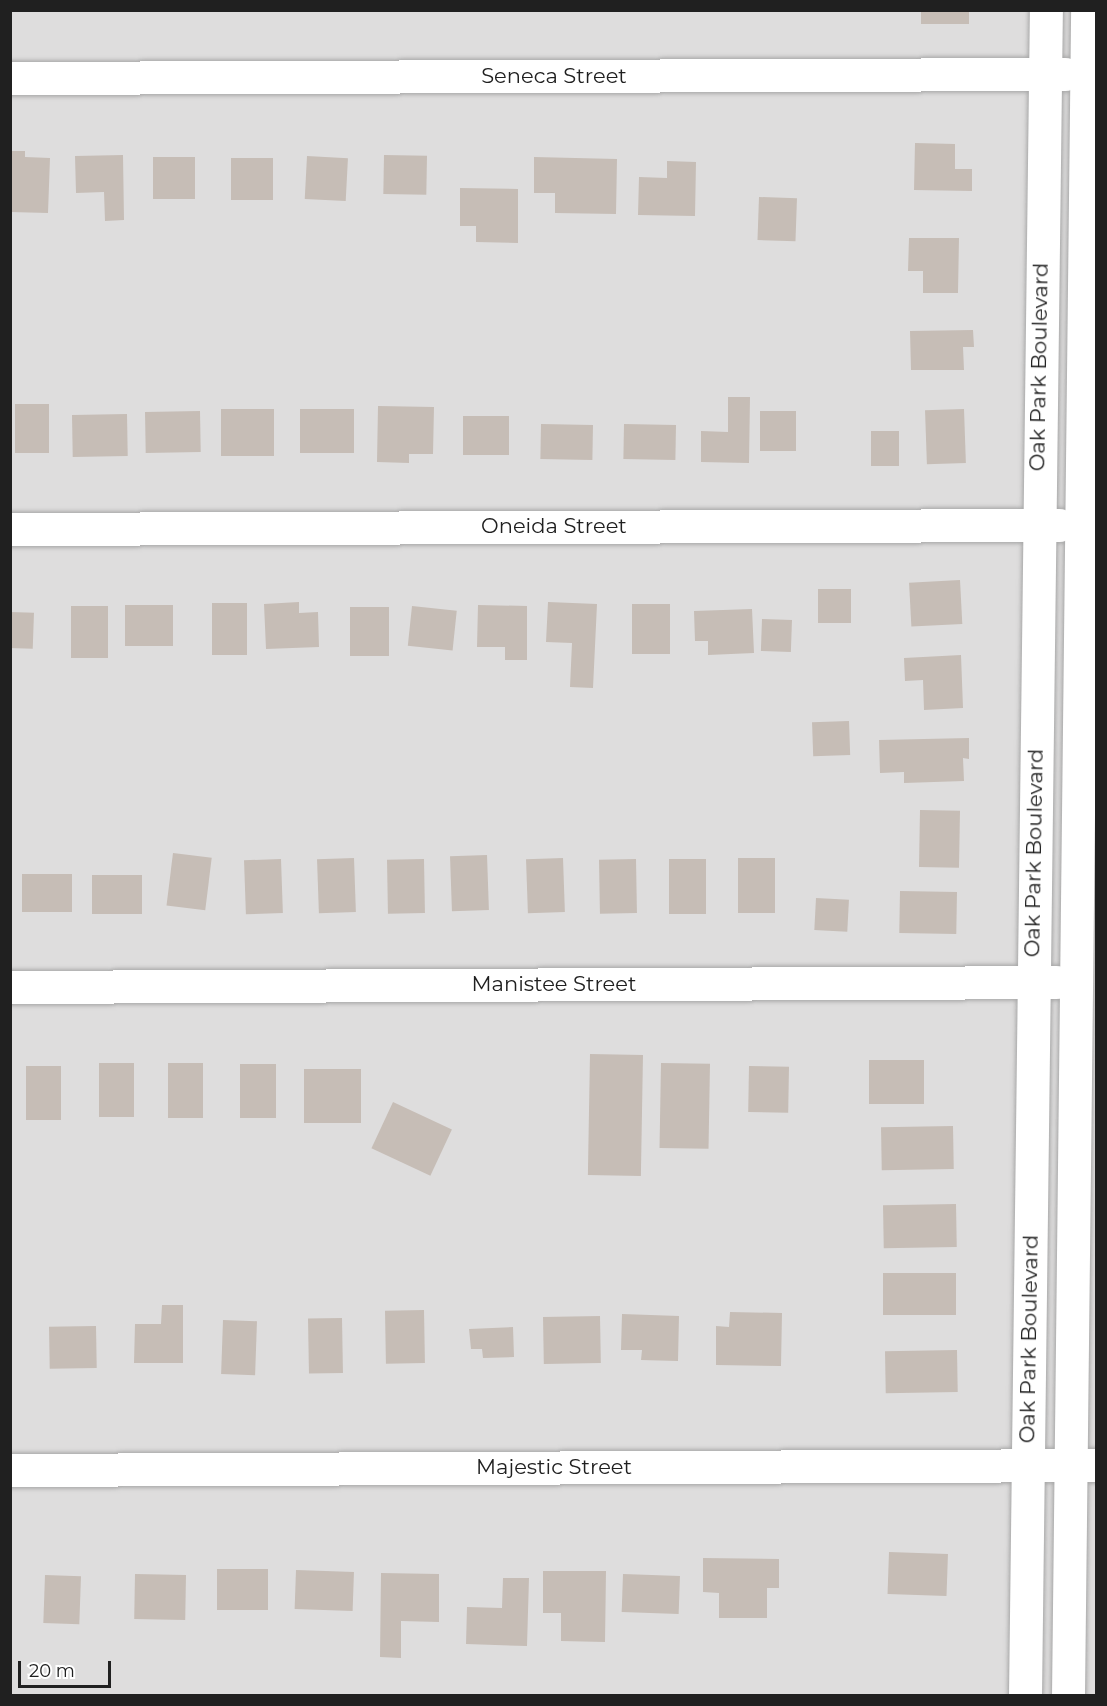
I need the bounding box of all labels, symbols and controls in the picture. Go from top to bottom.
street label: Seneca Street [481,63,627,89]
street label: Oak Park Boulevard [1025,263,1053,471]
street label: Oneida Street [481,513,627,539]
street label: Oak Park Boulevard [1020,749,1048,957]
street label: Manistee Street [471,971,637,997]
street label: Oak Park Boulevard [1015,1235,1043,1443]
street label: Majestic Street [476,1454,632,1480]
scale bar [21,1649,114,1687]
text: 20 m [29,1660,75,1682]

